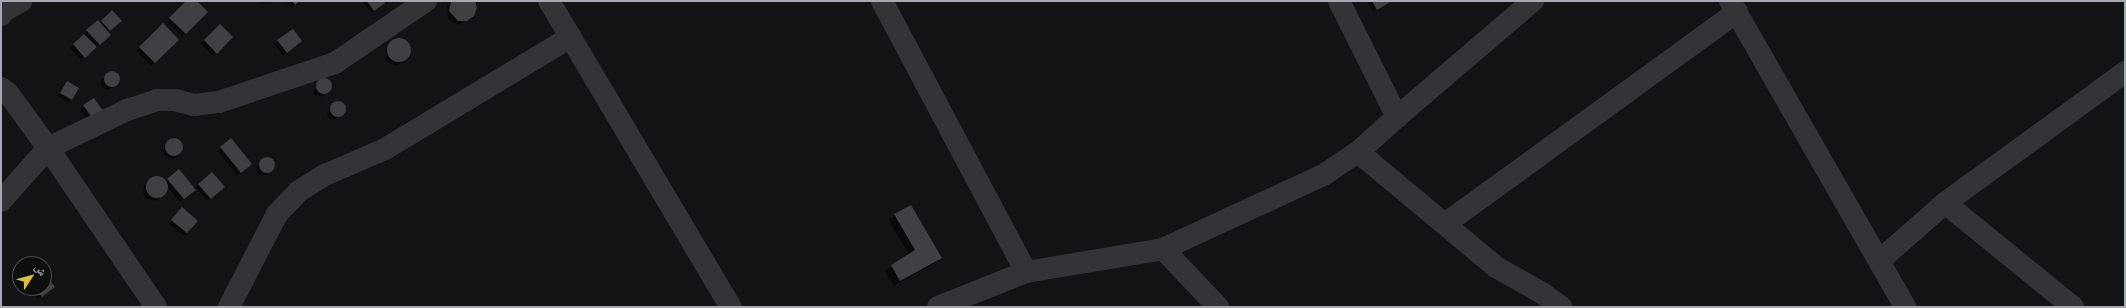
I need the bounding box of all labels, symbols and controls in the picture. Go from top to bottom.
north arrow [12,256,52,296]
text: ش [32,261,50,278]

